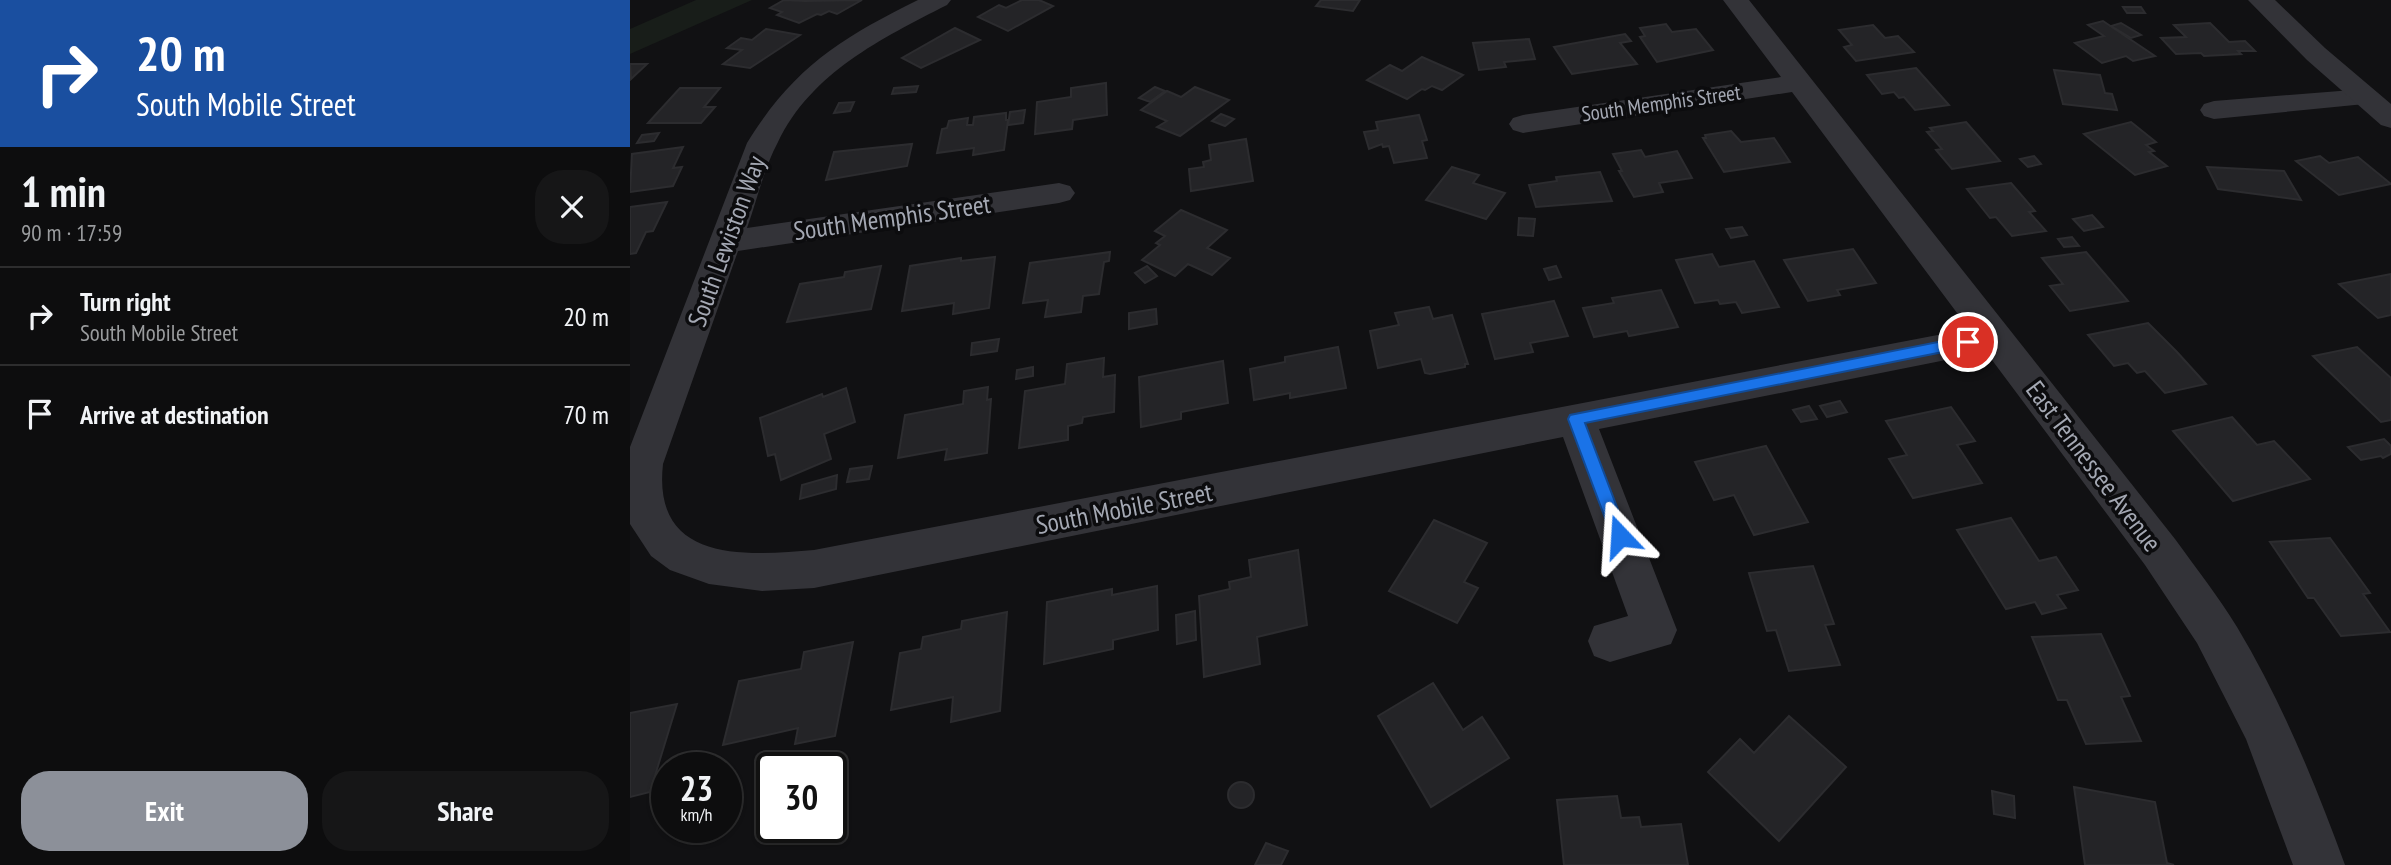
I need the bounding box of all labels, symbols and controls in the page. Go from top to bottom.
text: 20 m [136,21,225,85]
icon: right [21,28,112,119]
street label: South Memphis Street [1580,78,1742,128]
text: South Mobile Street [136,83,356,125]
street label: South Lewiston Way [680,151,772,331]
text: 1 min [21,164,106,219]
button: close [535,170,609,244]
street label: South Memphis Street [791,187,993,247]
text: 90 m · 17:59 [21,218,122,247]
text: Turn right [80,285,171,318]
icon: right [21,297,59,335]
text: 20 m [563,300,609,333]
pin [1938,312,1998,372]
text: South Mobile Street [80,318,238,347]
icon: arrive [1949,323,1987,361]
street label: East Tennessee Avenue [2019,374,2169,558]
icon: arrive [21,395,59,433]
text: Arrive at destination [80,398,269,431]
text: 70 m [563,398,609,431]
street label: South Mobile Street [1033,475,1215,541]
position arrow [1583,499,1657,573]
speed limit sign: 30 [756,752,847,843]
text: 23 [680,765,713,811]
button: Exit [21,771,308,851]
button: Share [322,771,609,851]
text: km/h [681,803,712,826]

